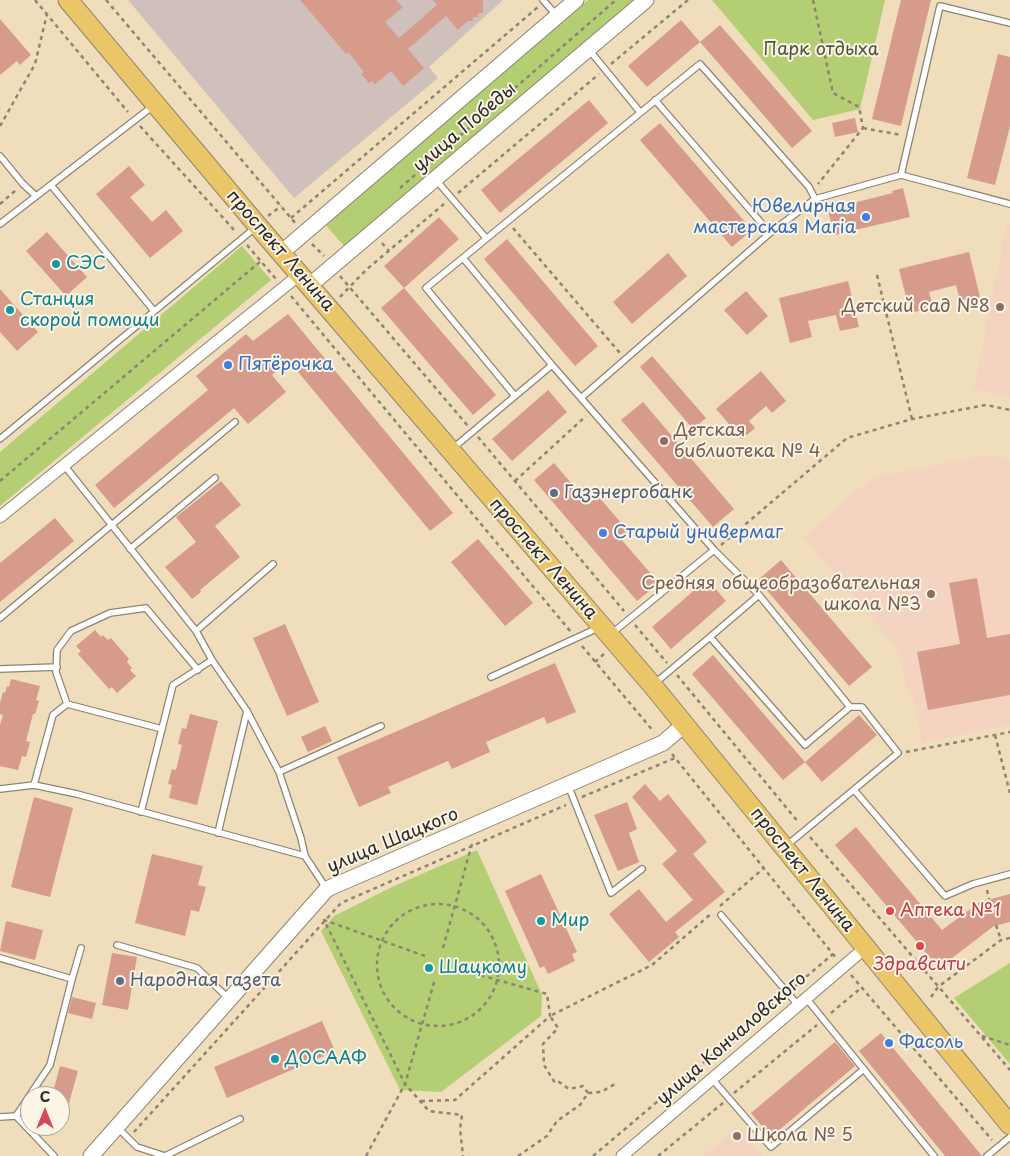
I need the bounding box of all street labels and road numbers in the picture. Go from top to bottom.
street label: улица Победы [409,79,521,177]
street label: проспект Ленина [221,186,339,316]
street label: проспект Ленина [484,494,602,624]
street label: проспект Ленина [745,803,859,937]
street label: улица Шацкого [324,804,462,878]
street label: улица Кончаловского [653,968,811,1110]

